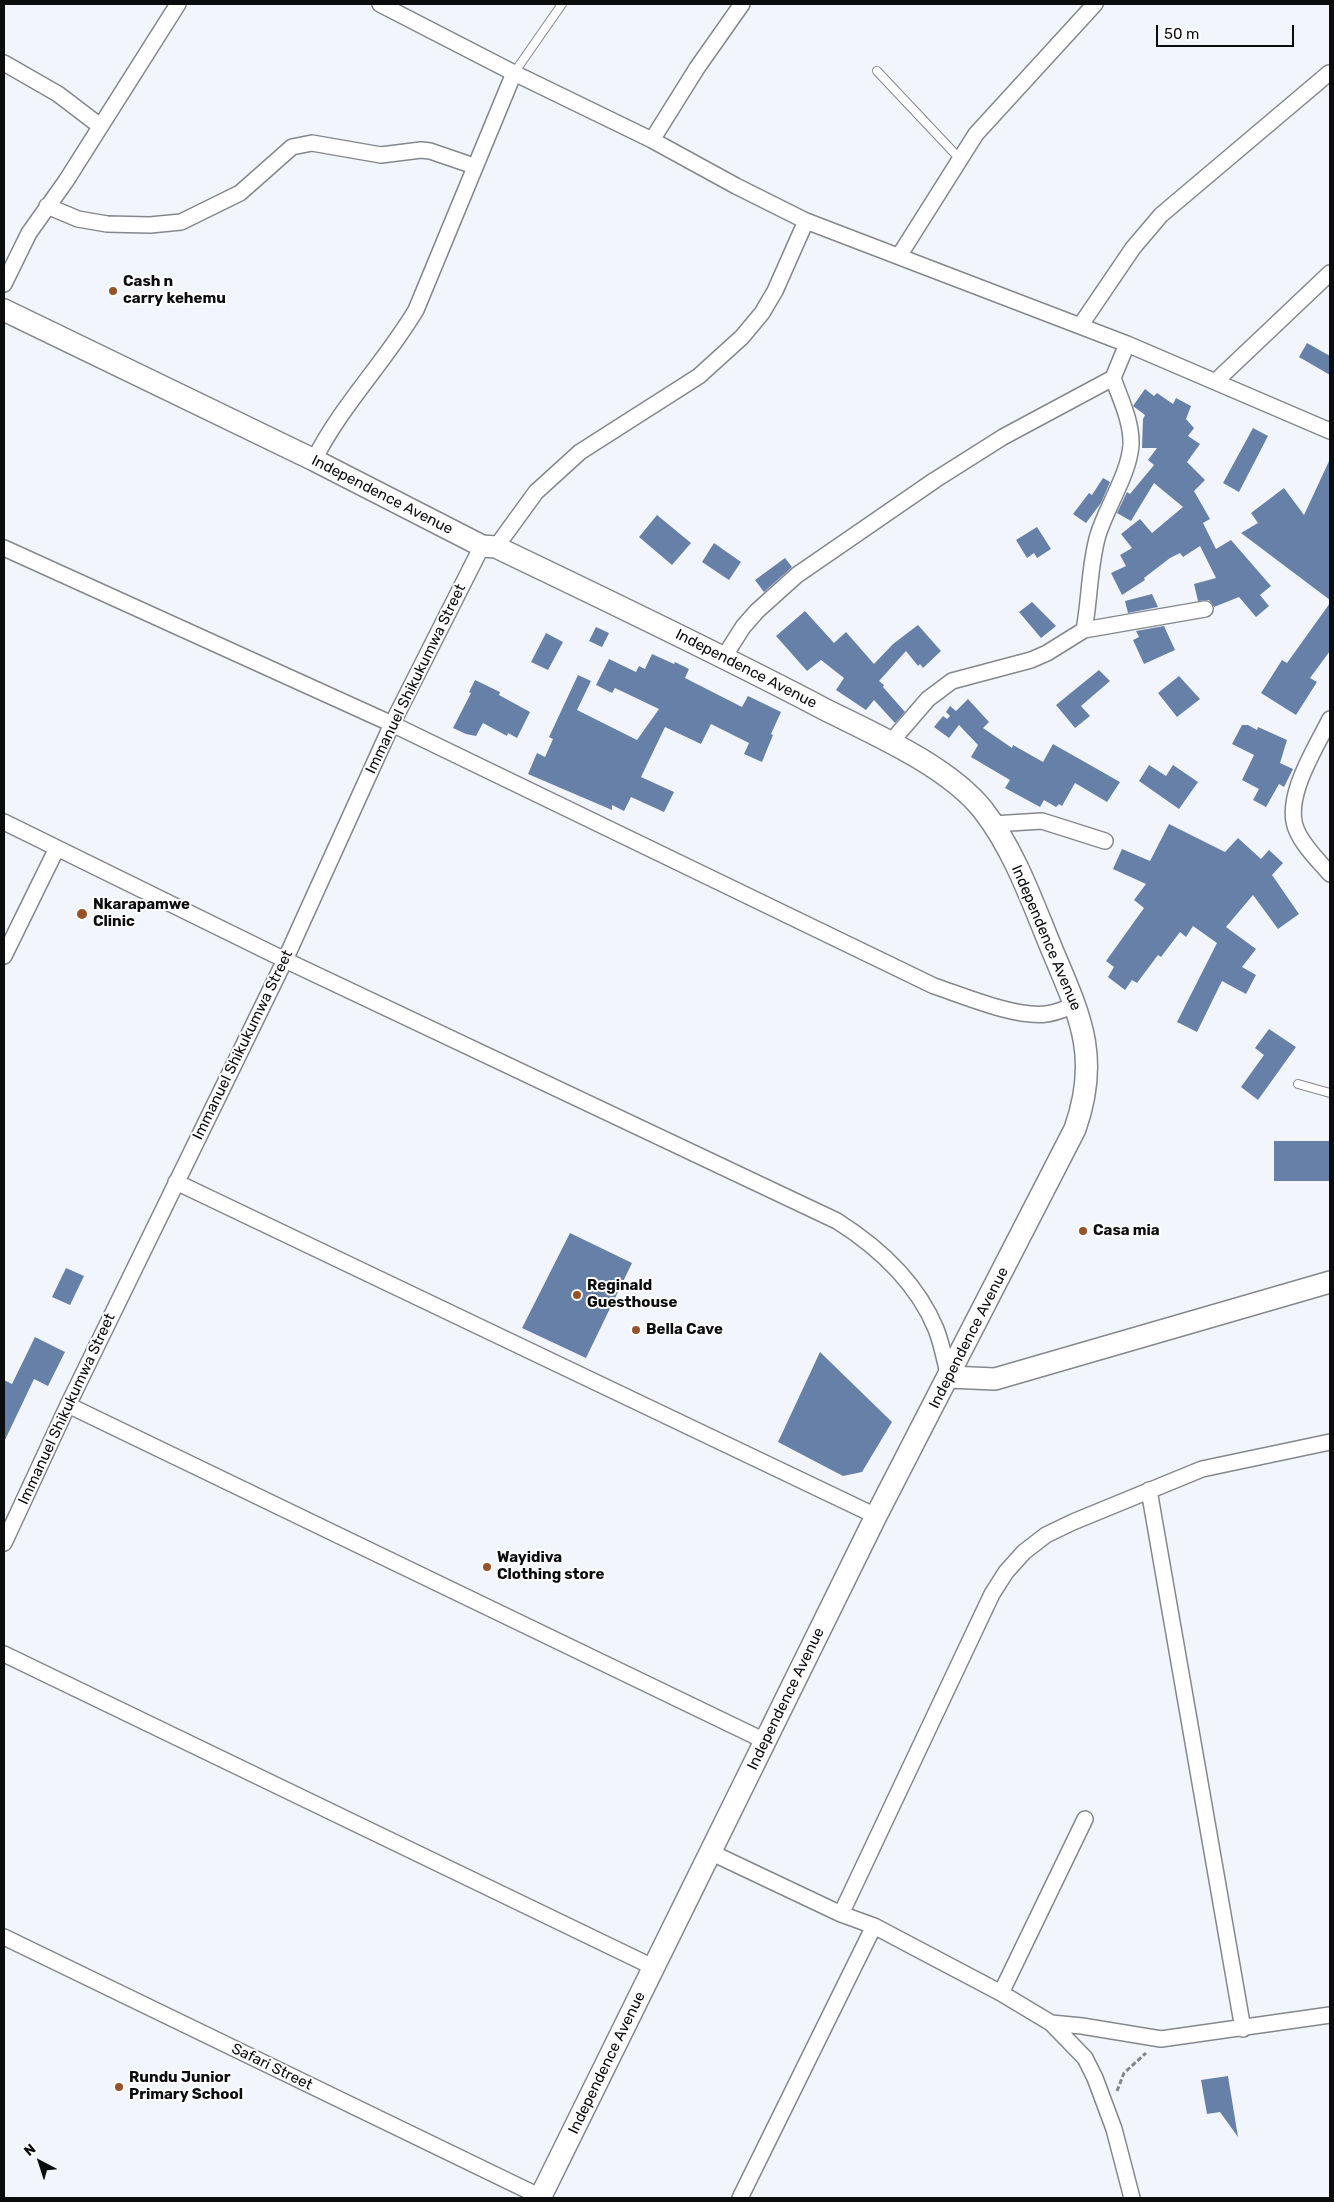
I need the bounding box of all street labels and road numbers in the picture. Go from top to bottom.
street label: Independence Avenue [308,452,456,538]
street label: Immanuel Shikukumwa Street [362,581,470,777]
street label: Independence Avenue [672,626,820,712]
street label: Independence Avenue [1007,863,1085,1013]
street label: Immanuel Shikukumwa Street [189,947,297,1143]
street label: Independence Avenue [926,1264,1012,1412]
street label: Immanuel Shikukumwa Street [15,1311,119,1507]
street label: Independence Avenue [744,1625,828,1773]
street label: Independence Avenue [565,1989,649,2137]
street label: Safari Street [229,2040,315,2094]

